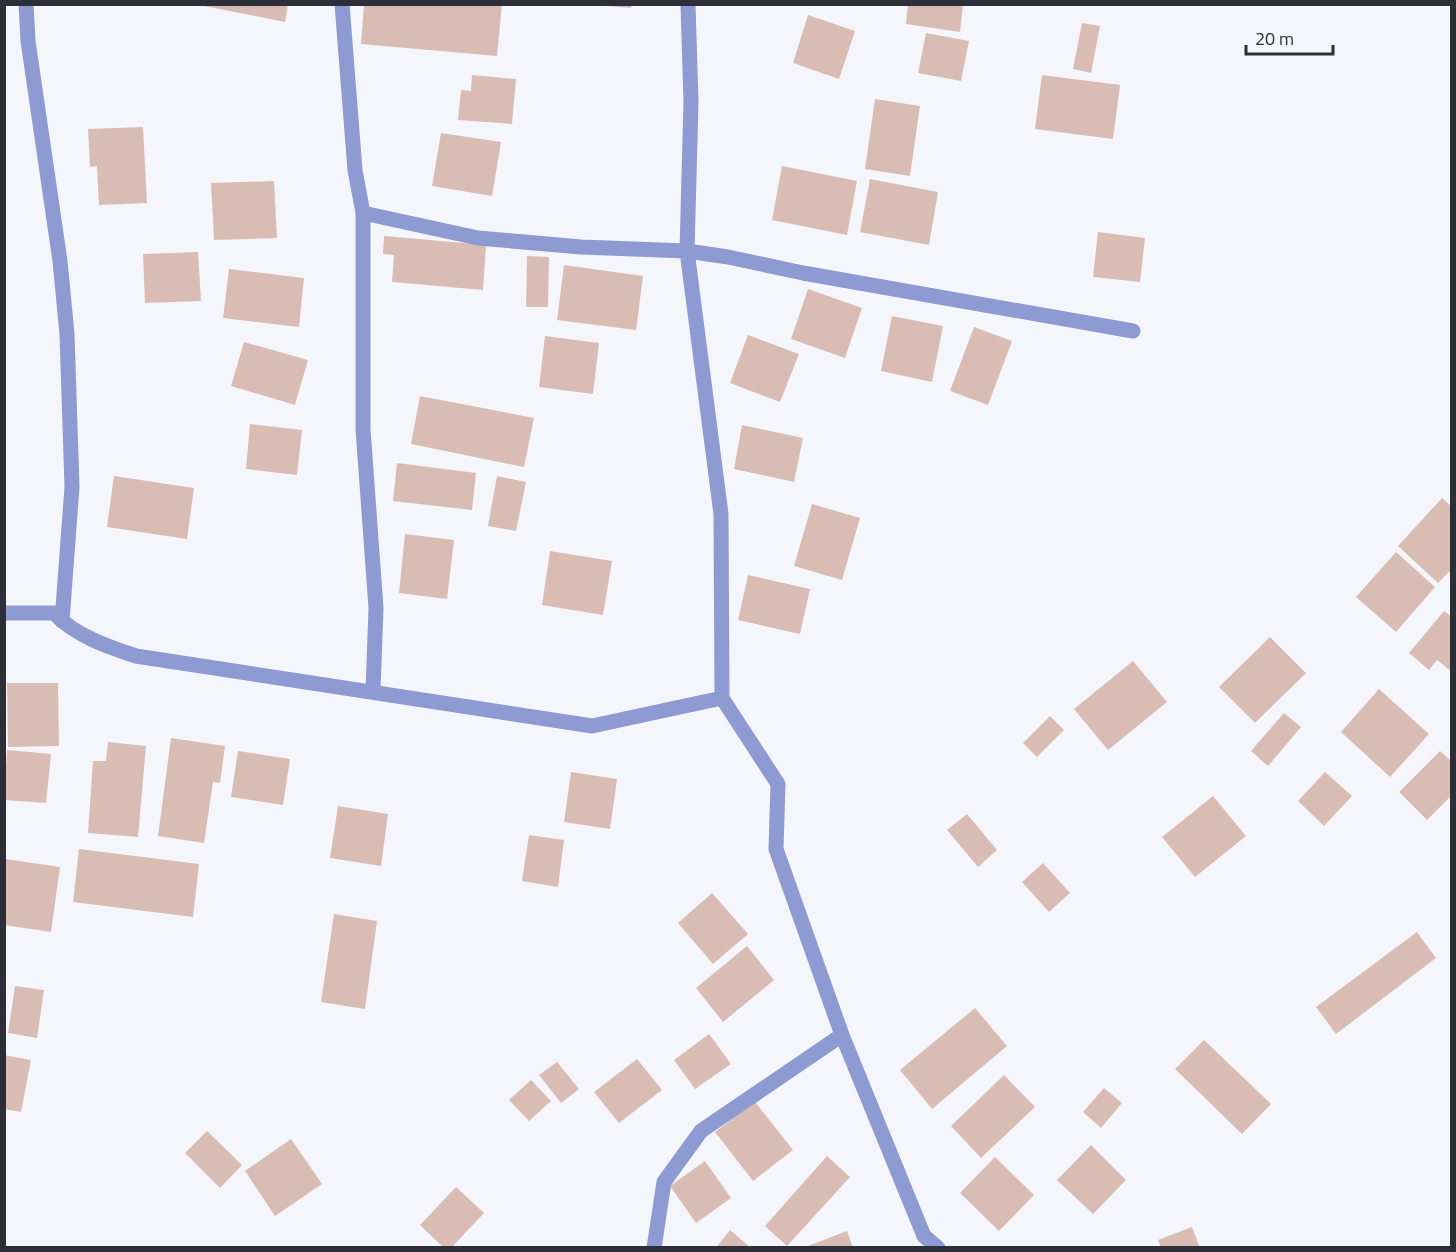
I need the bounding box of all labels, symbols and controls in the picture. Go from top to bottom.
scale bar [1246,18,1333,56]
text: 20 m [1255,25,1294,52]

